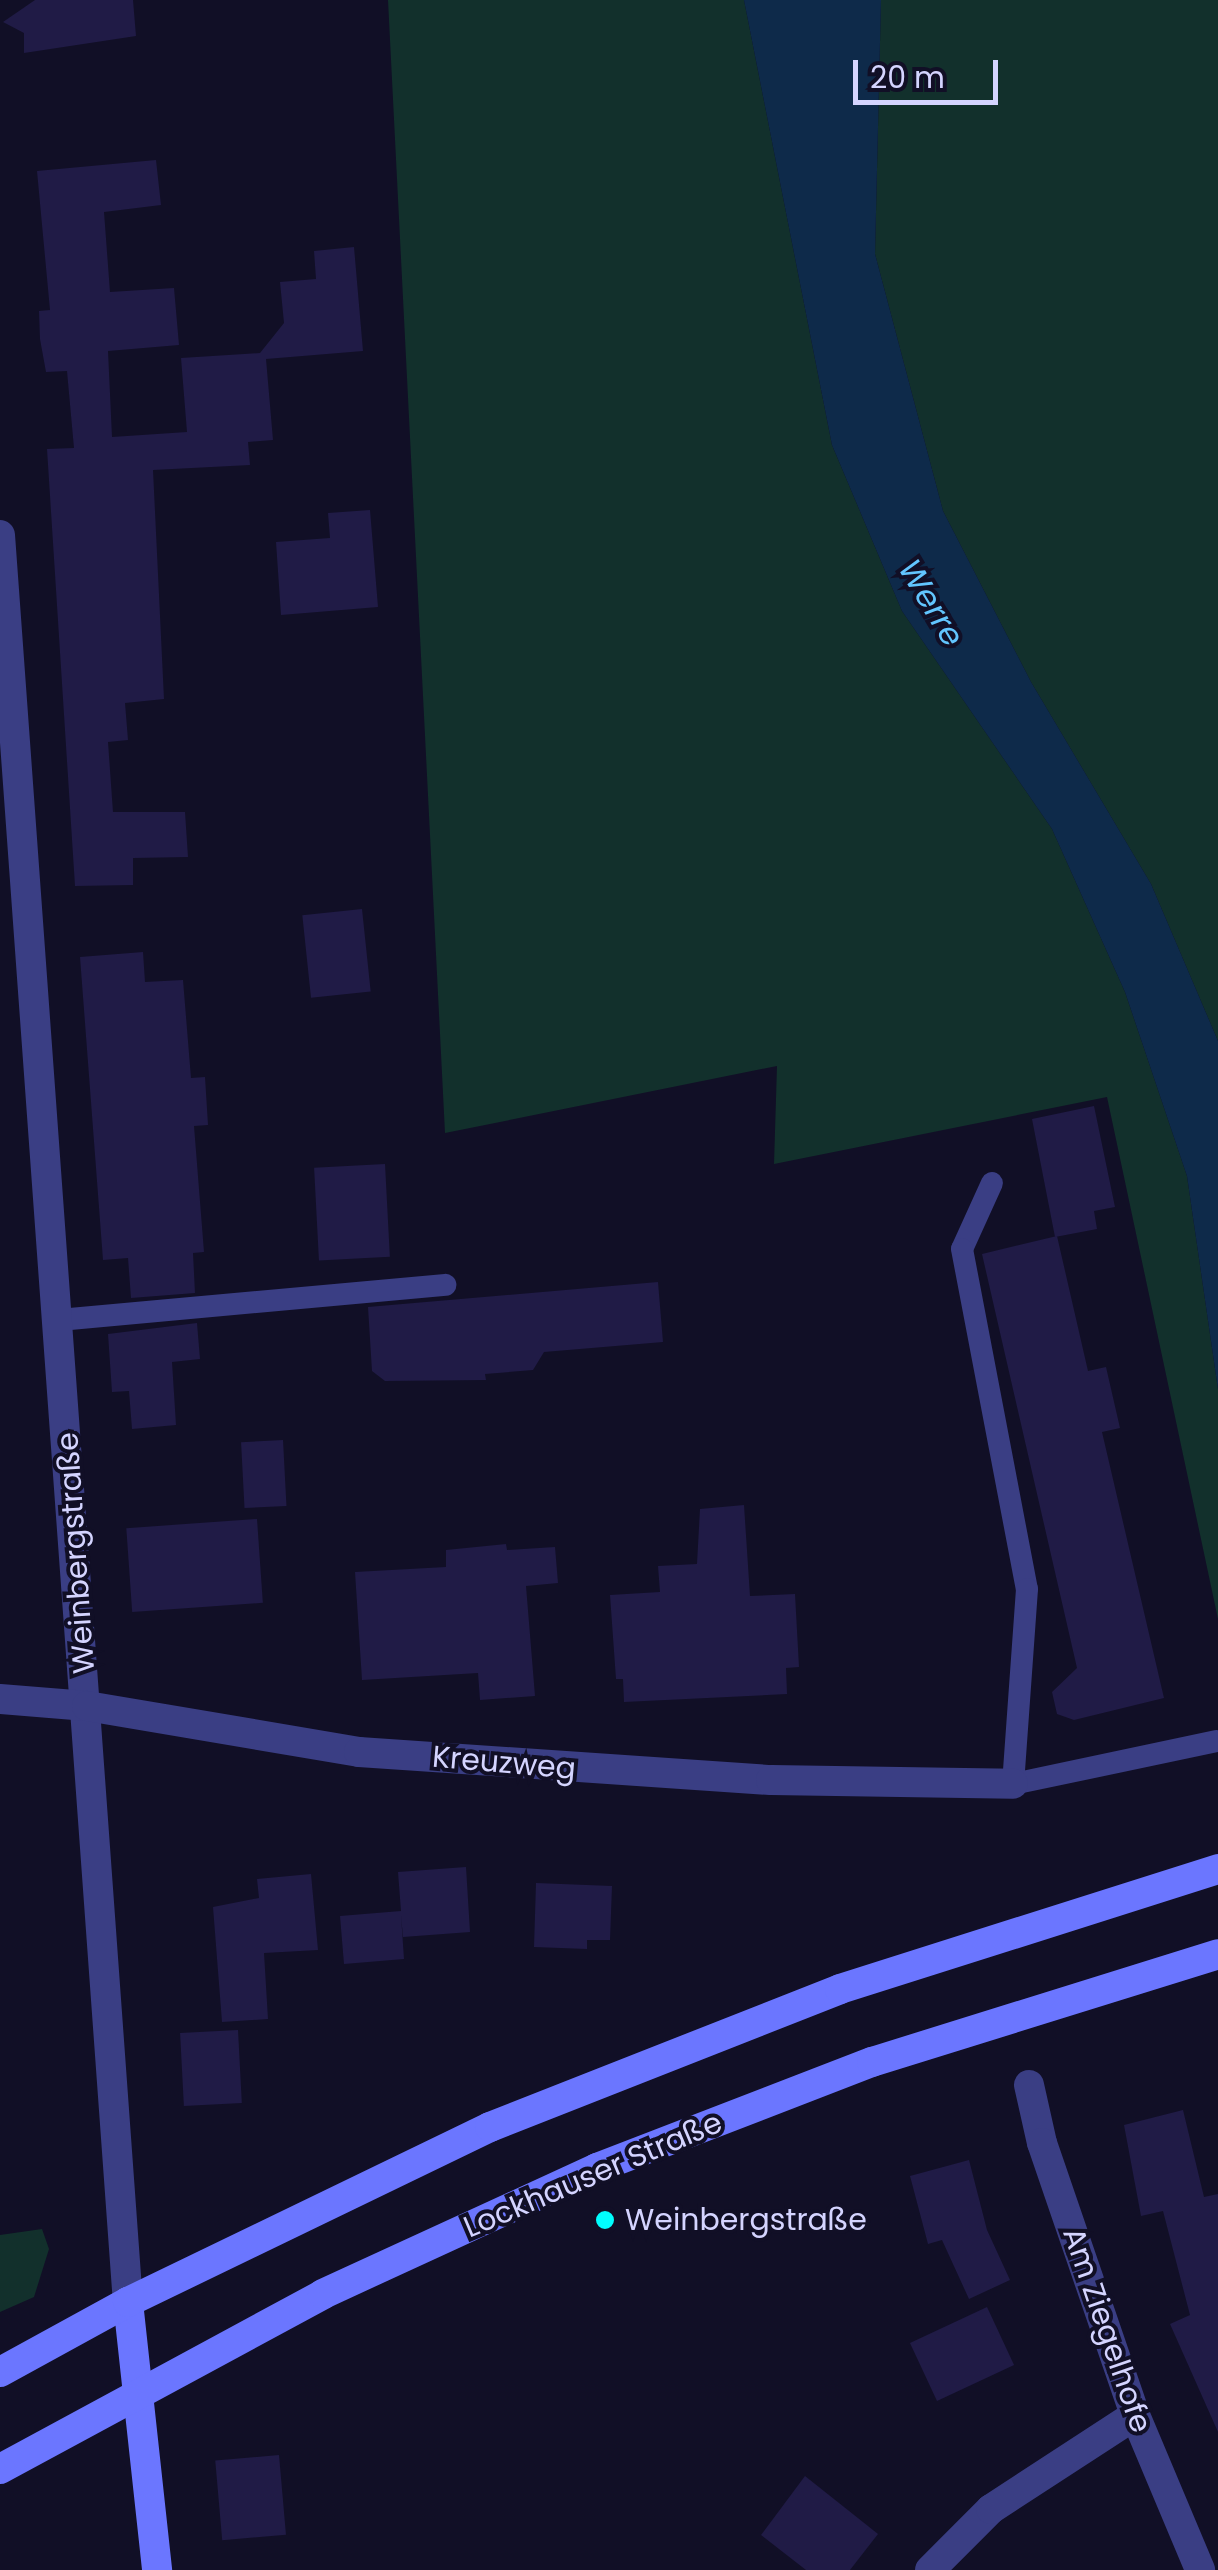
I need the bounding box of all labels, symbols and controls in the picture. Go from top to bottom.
scale bar [858,40,1003,102]
text: 20 m [870,56,945,99]
water label: Werre [890,552,972,654]
street label: Weinbergstraße [50,1431,102,1675]
street label: Kreuzweg [431,1739,577,1787]
street label: Lockhauser Straße [458,2104,728,2246]
place label: Weinbergstraße [625,2202,867,2238]
marker: Weinbergstraße [594,2209,616,2231]
street label: Am Ziegelhofe [1055,2223,1159,2437]

